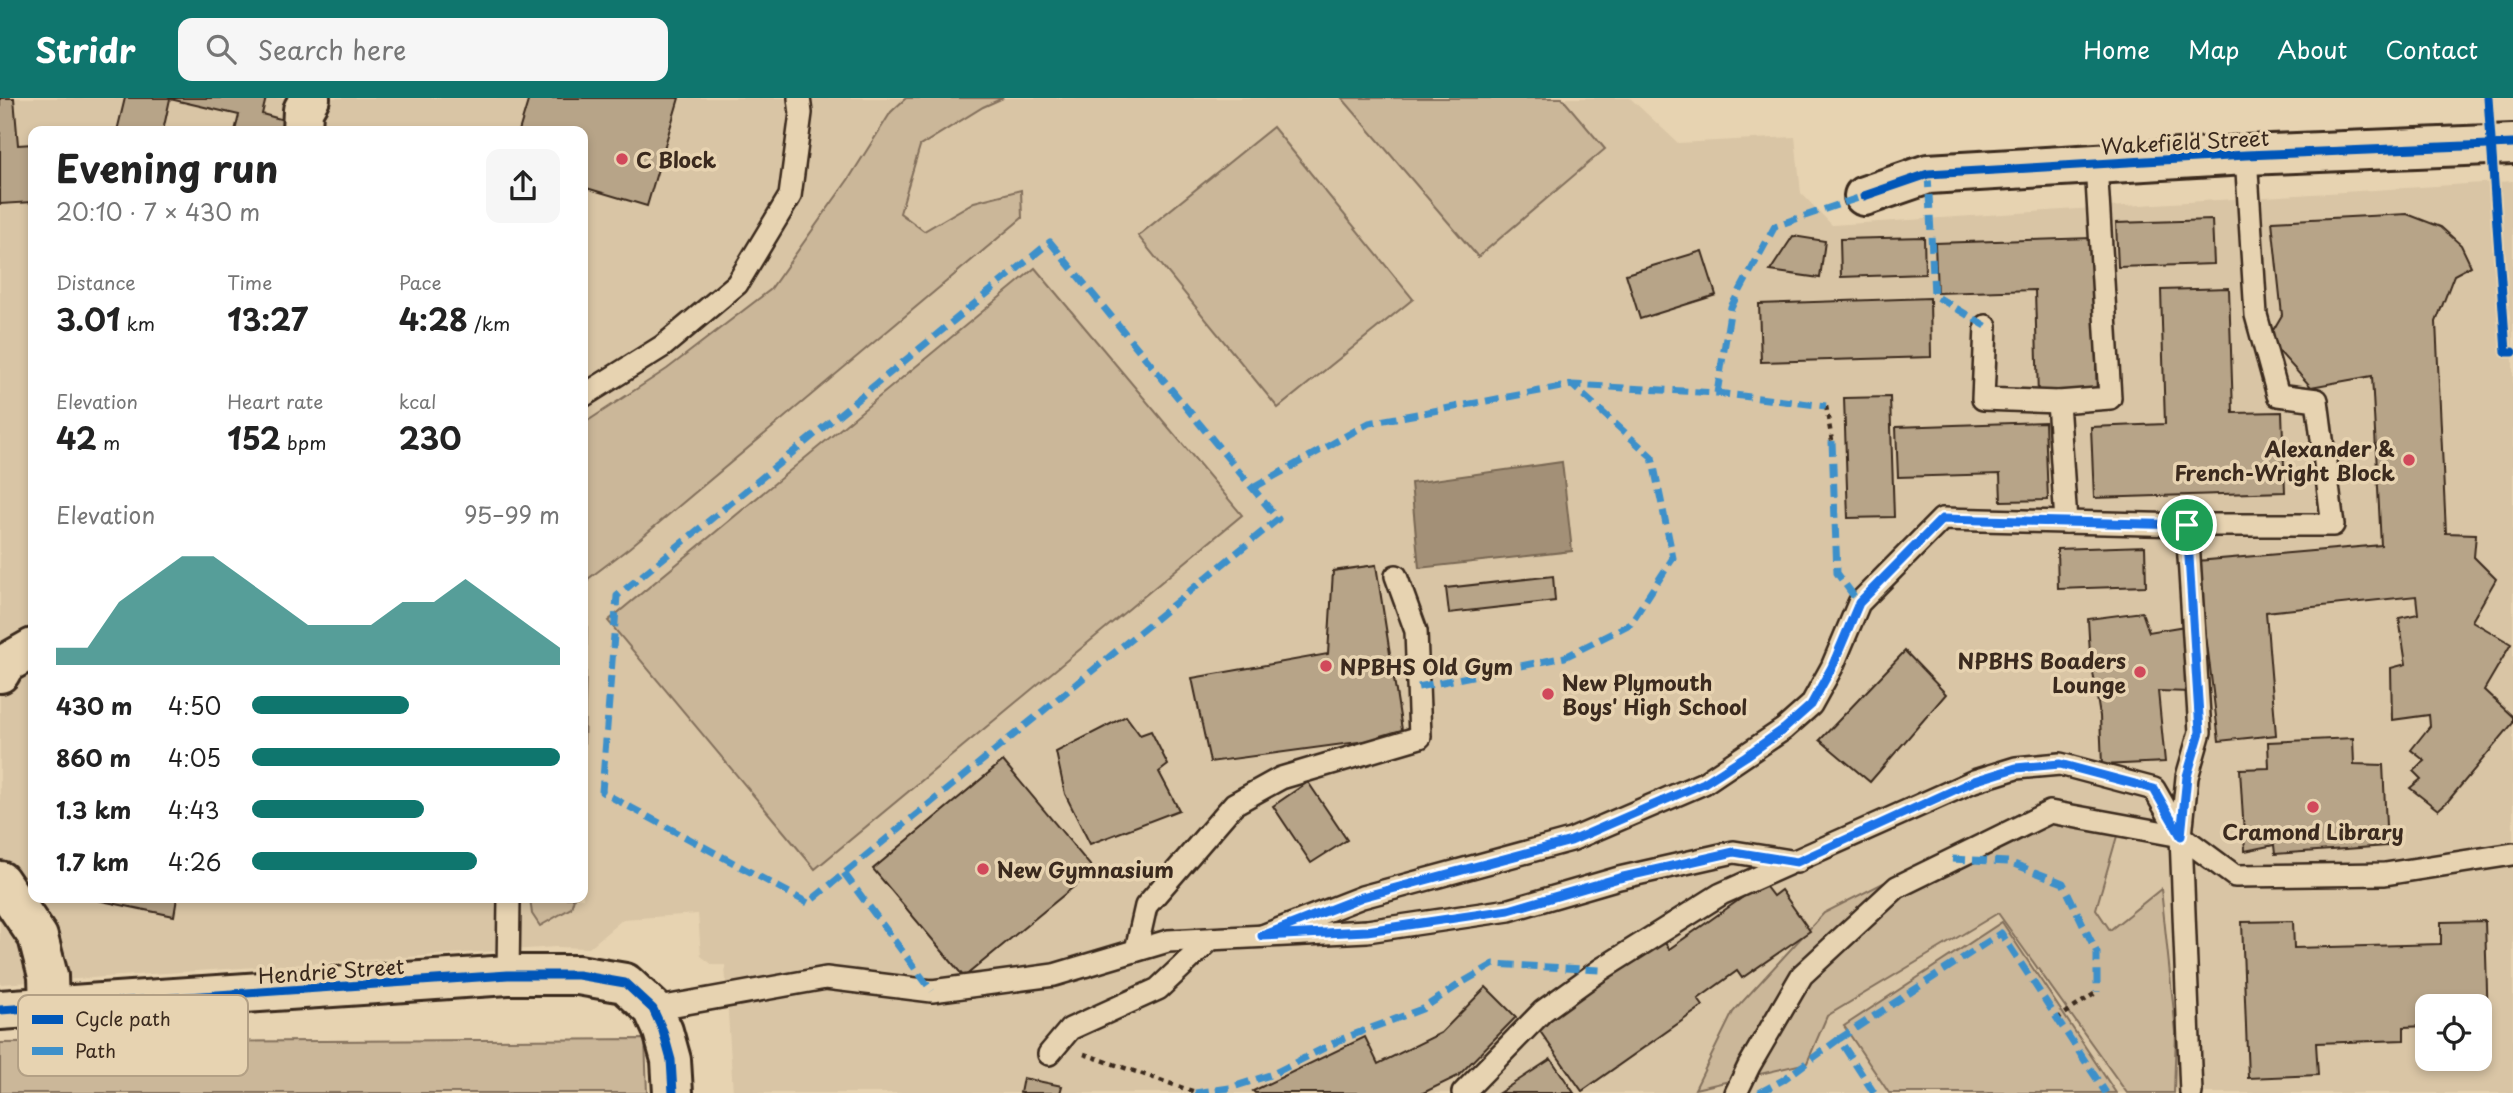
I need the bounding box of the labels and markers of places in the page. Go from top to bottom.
place label: C Block [636,143,717,175]
marker: C Block [614,151,630,167]
place label: Alexander & French-Wright Block [2174,432,2395,488]
marker: Alexander & French-Wright Block [2401,452,2417,468]
pin [2157,495,2217,555]
place label: NPBHS Boaders Lounge [1958,644,2126,700]
place label: NPBHS Old Gym [1340,650,1513,682]
marker: NPBHS Old Gym [1318,658,1334,674]
marker: NPBHS Boaders Lounge [2132,664,2148,680]
place label: New Plymouth Boys' High School [1562,666,1747,722]
marker: New Plymouth Boys' High School [1540,686,1556,702]
marker: Cramond Library [2305,799,2321,815]
place label: Cramond Library [2222,815,2404,847]
place label: New Gymnasium [997,853,1174,885]
marker: New Gymnasium [975,861,991,877]

